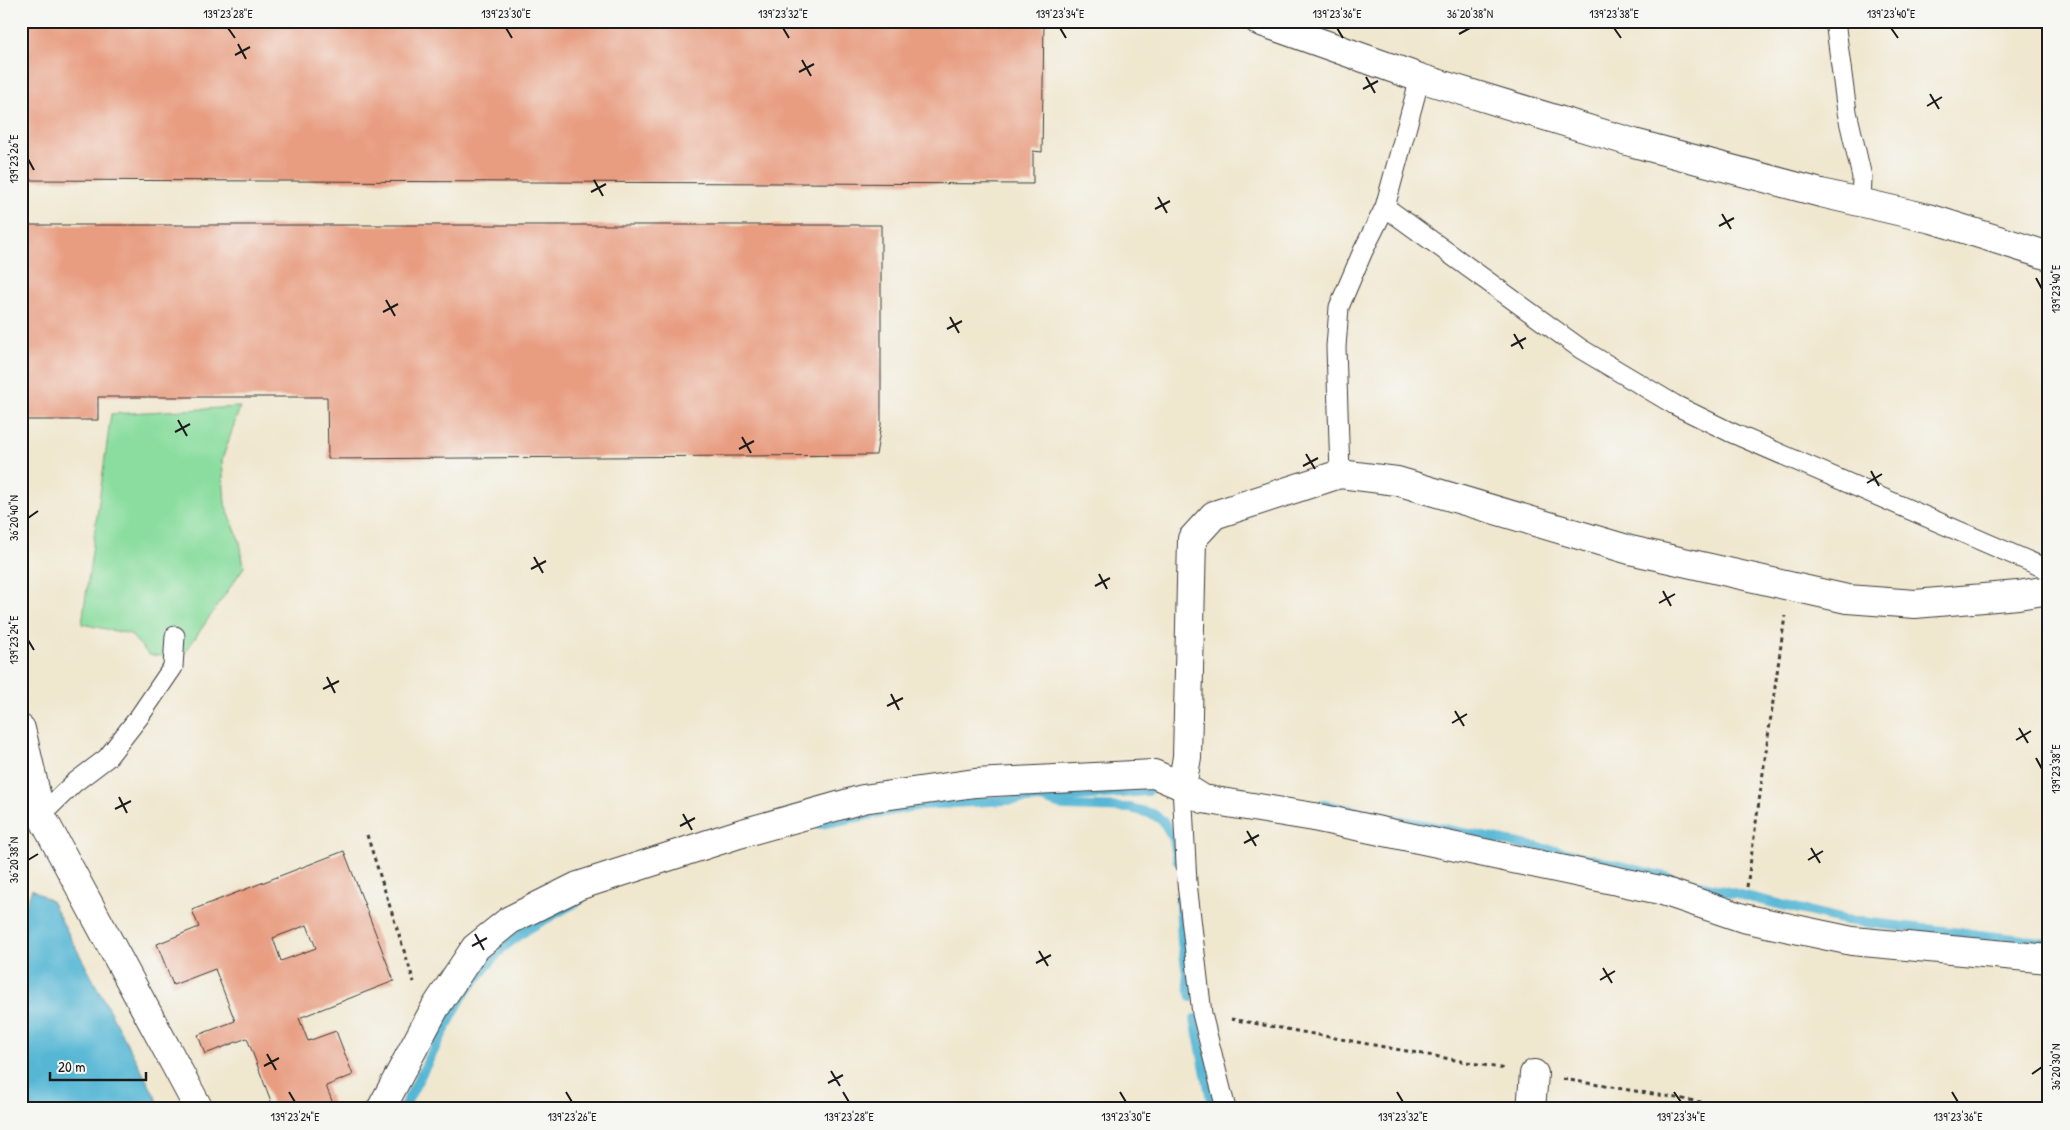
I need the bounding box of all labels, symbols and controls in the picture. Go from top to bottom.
text: 139°23'28"E [203,5,254,22]
text: 139°23'30"E [481,5,531,22]
text: 139°23'32"E [758,5,809,22]
text: 139°23'34"E [1036,5,1085,22]
text: 139°23'36"E [1313,5,1362,22]
text: 36°20'38"N [1447,5,1493,22]
text: 139°23'38"E [1589,5,1639,22]
text: 139°23'40"E [1867,5,1916,22]
text: 139°23'26"E [5,134,22,184]
text: 139°23'40"E [2047,264,2064,313]
text: 36°20'40"N [5,495,22,541]
text: 139°23'24"E [5,615,22,664]
text: 139°23'38"E [2047,744,2064,794]
text: 36°20'38"N [5,837,22,883]
text: 36°20'30"N [2047,1044,2064,1090]
scale bar [50,1050,146,1082]
text: 20 m [58,1056,85,1077]
text: 139°23'24"E [271,1108,320,1125]
text: 139°23'26"E [547,1108,597,1125]
text: 139°23'28"E [824,1108,875,1125]
text: 139°23'30"E [1101,1108,1151,1125]
text: 139°23'32"E [1378,1108,1429,1125]
text: 139°23'34"E [1657,1108,1706,1125]
text: 139°23'36"E [1934,1108,1983,1125]

